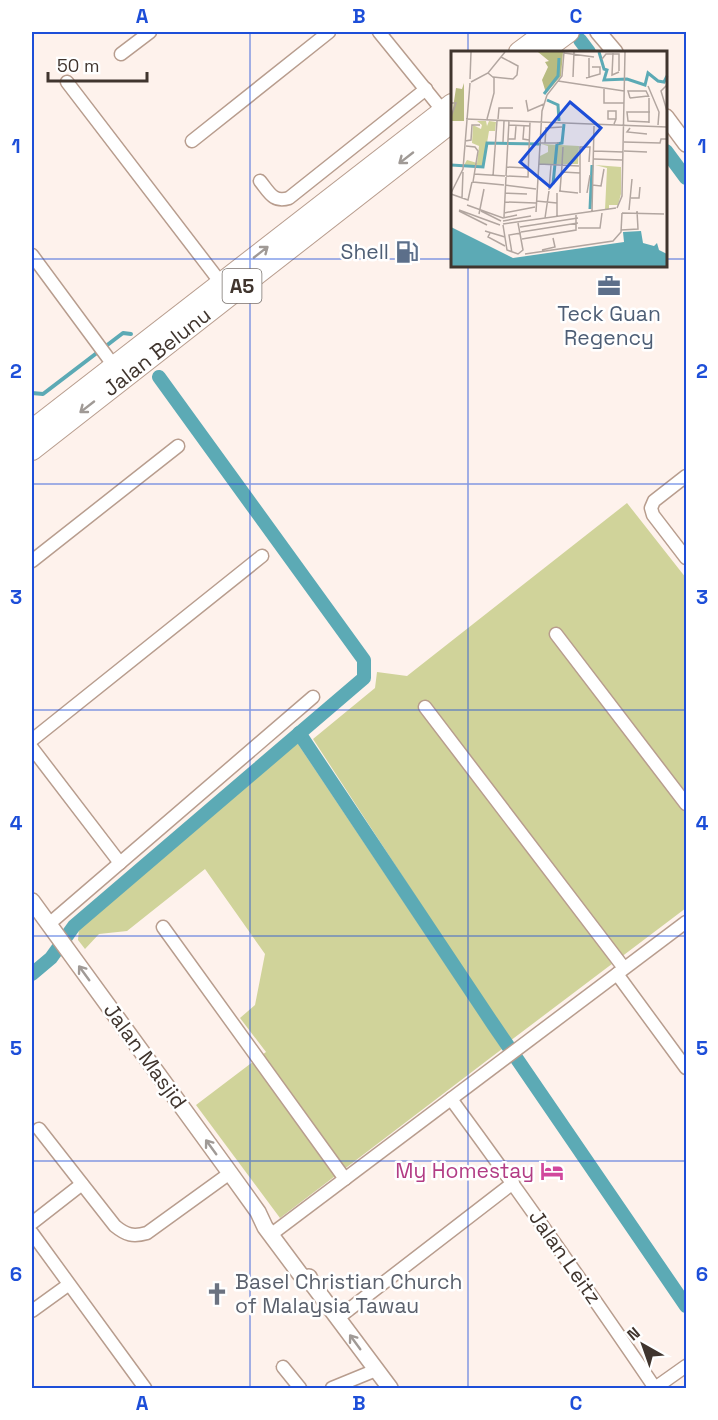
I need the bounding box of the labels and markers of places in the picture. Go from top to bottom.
place label: Shell [341,238,389,265]
fuel station icon: Shell [394,239,420,265]
office icon: Teck Guan Regency [596,273,622,299]
place label: Teck Guan Regency [557,300,661,351]
place label: My Homestay [395,1157,534,1184]
hotel icon: My Homestay [539,1158,565,1184]
place label: Basel Christian Church of Malaysia Tawau [235,1268,462,1319]
church icon: Basel Christian Church of Malaysia Tawau [204,1281,230,1307]

